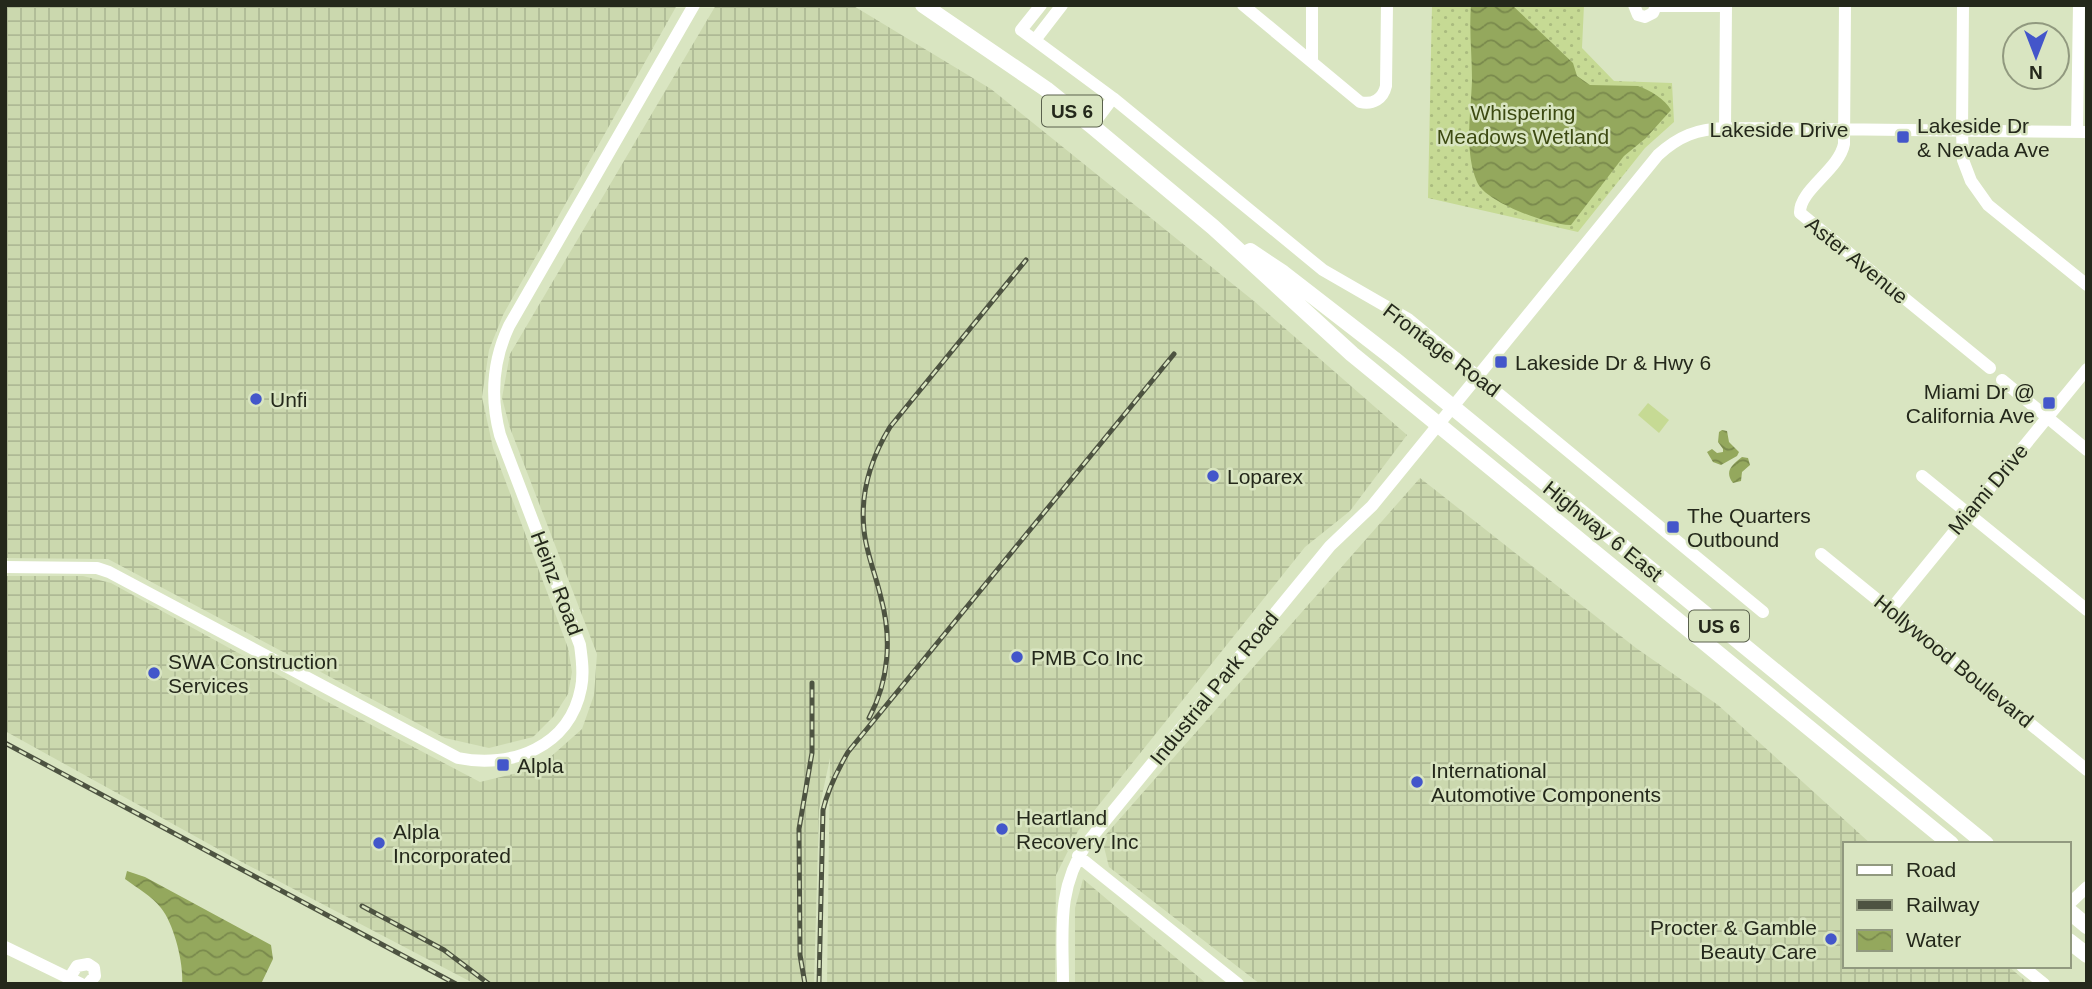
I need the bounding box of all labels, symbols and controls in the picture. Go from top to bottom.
north arrow [2001,21,2071,91]
text: N [2029,62,2043,83]
road number: US 6 [1042,96,1102,127]
park label: Whispering Meadows Wetland [1437,101,1609,148]
place label: Lakeside Dr & Nevada Ave [1917,114,2050,161]
street label: Lakeside Drive [1710,118,1848,141]
marker: Lakeside Dr & Nevada Ave [1895,129,1911,145]
street label: Aster Avenue [1801,212,1913,308]
street label: Frontage Road [1379,299,1505,401]
place label: Lakeside Dr & Hwy 6 [1515,351,1711,374]
marker: Lakeside Dr & Hwy 6 [1493,354,1509,370]
place label: Miami Dr @ California Ave [1906,380,2035,427]
place label: Unfi [270,388,307,411]
marker: Unfi [248,391,264,407]
marker: Miami Dr @ California Ave [2041,395,2057,411]
street label: Miami Drive [1944,439,2032,539]
place label: Loparex [1227,465,1303,488]
marker: Loparex [1205,468,1221,484]
street label: Highway 6 East [1539,476,1667,586]
place label: The Quarters Outbound [1687,504,1811,551]
marker: The Quarters Outbound [1665,519,1681,535]
street label: Heinz Road [527,528,587,638]
street label: Hollywood Boulevard [1870,590,2038,732]
street label: Industrial Park Road [1145,607,1283,769]
road number: US 6 [1689,610,1749,642]
place label: PMB Co Inc [1031,646,1143,669]
marker: PMB Co Inc [1009,649,1025,665]
place label: SWA Construction Services [168,650,338,697]
marker: SWA Construction Services [146,665,162,681]
place label: Alpla [517,754,564,777]
marker: Alpla [495,757,511,773]
place label: International Automotive Components [1431,759,1661,806]
marker: International Automotive Components [1409,774,1425,790]
place label: Heartland Recovery Inc [1016,806,1139,853]
place label: Alpla Incorporated [393,820,511,867]
marker: Heartland Recovery Inc [994,821,1010,837]
marker: Alpla Incorporated [371,835,387,851]
legend [1843,842,2071,968]
text: Road [1906,858,1956,881]
text: Railway [1906,893,1980,916]
place label: Procter & Gamble Beauty Care [1650,916,1817,963]
text: Water [1906,928,1961,951]
marker: Procter & Gamble Beauty Care [1823,931,1839,947]

